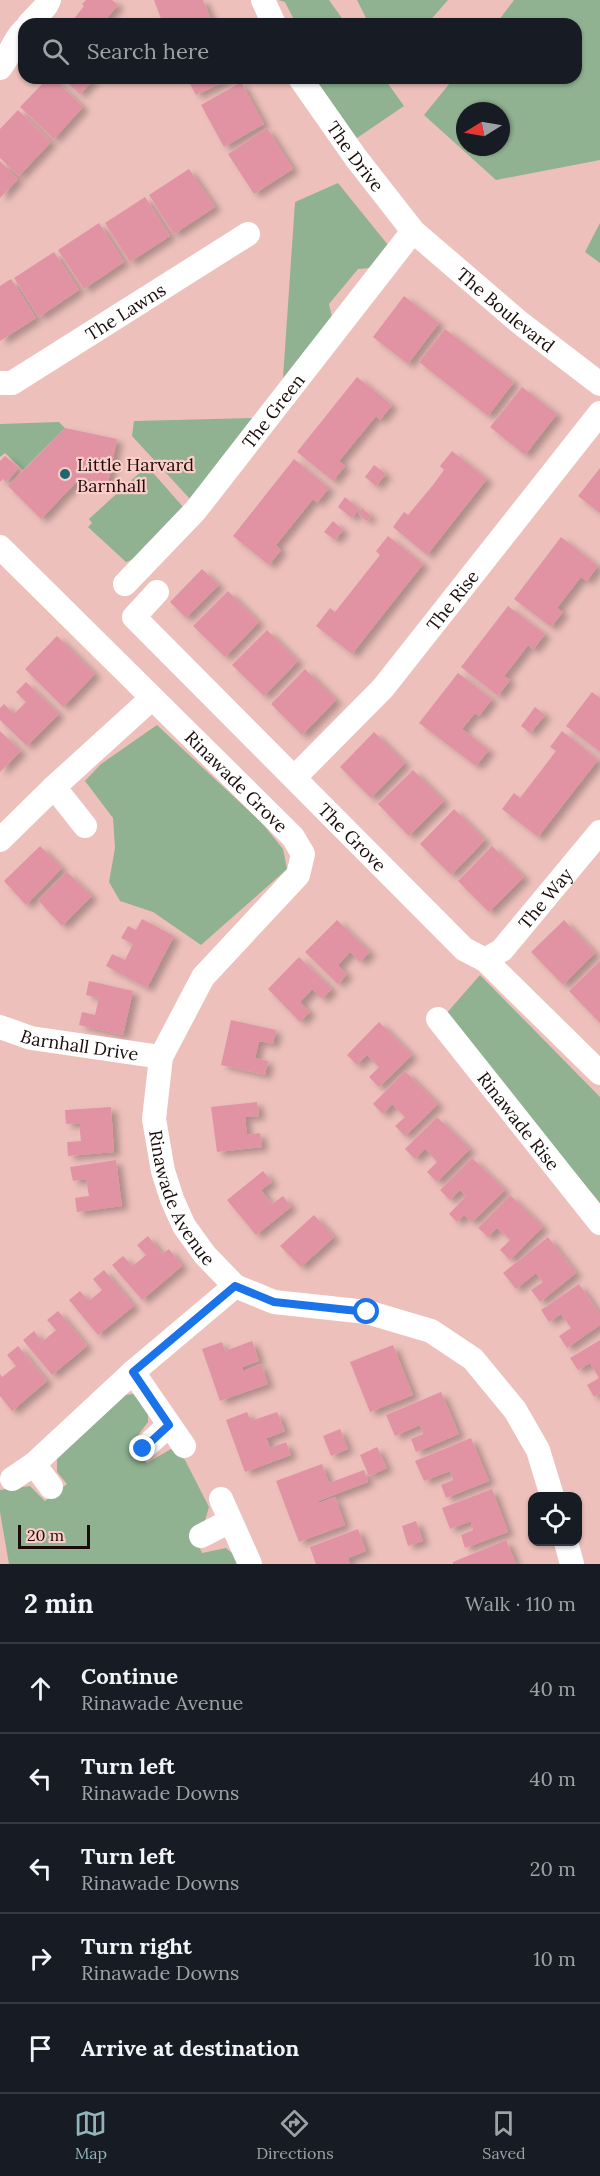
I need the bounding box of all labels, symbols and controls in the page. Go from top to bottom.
search box [18,18,582,84]
icon: search [39,35,72,68]
text: Search here [87,37,209,65]
north arrow [456,102,510,156]
street label: The Drive [322,117,389,196]
street label: The Boulevard [452,262,560,357]
street label: The Lawns [81,278,170,345]
street label: The Green [237,369,309,453]
place label: Little Harvard Barnhall [77,453,194,497]
marker: Little Harvard Barnhall [58,467,72,481]
street label: The Rise [421,565,484,635]
street label: Rinawade Grove [180,725,293,837]
street label: The Grove [314,798,392,876]
street label: The Way [513,863,577,934]
street label: Barnhall Drive [17,1024,140,1065]
street label: Rinawade Rise [473,1067,565,1175]
street label: Rinawade Avenue [145,1128,220,1270]
route start [353,1298,379,1324]
route end [129,1435,155,1461]
map controls [528,1492,582,1546]
button: locate [528,1492,582,1546]
scale bar [18,1522,90,1550]
text: 20 m [27,1525,64,1545]
text: 2 min [24,1587,94,1620]
text: Walk · 110 m [465,1591,576,1616]
text: Continue [81,1662,178,1690]
icon: ahead [24,1672,57,1705]
text: 40 m [530,1676,576,1701]
text: Rinawade Avenue [81,1690,243,1715]
text: Turn left [81,1752,175,1780]
icon: left [24,1762,57,1795]
text: 40 m [530,1766,576,1791]
text: Rinawade Downs [81,1780,239,1805]
text: Turn left [81,1842,175,1870]
icon: left [24,1852,57,1885]
text: 20 m [530,1856,576,1881]
text: Rinawade Downs [81,1870,239,1895]
text: Turn right [81,1932,192,1960]
icon: right [24,1942,57,1975]
text: 10 m [533,1946,576,1971]
text: Rinawade Downs [81,1960,239,1985]
icon: arrive [24,2032,57,2065]
text: Arrive at destination [81,2034,299,2062]
tab: Map [74,2107,107,2163]
tab: Directions [256,2107,334,2163]
tab: Saved [482,2107,526,2163]

